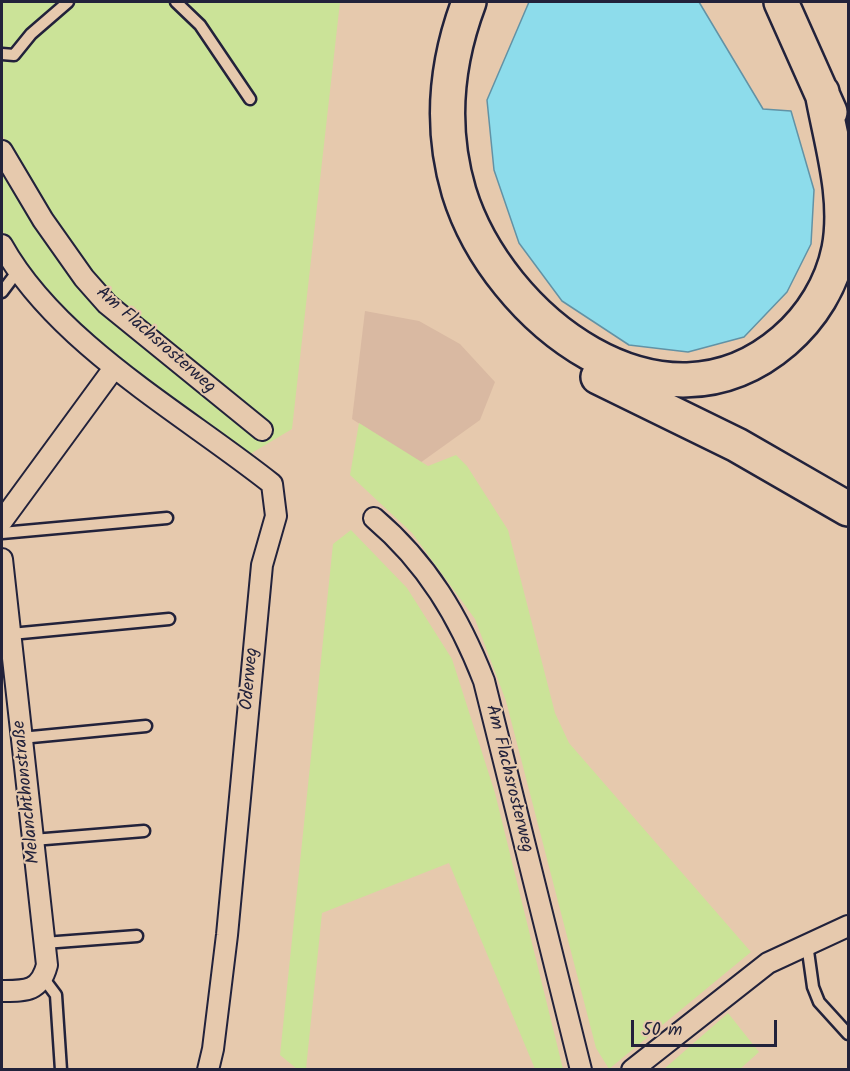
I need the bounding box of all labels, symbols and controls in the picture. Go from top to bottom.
street label: Am Flachsrosterweg [91,283,219,399]
street label: Oderweg [238,647,264,711]
street label: Am Flachsrosterweg [479,703,537,855]
street label: Melanchthonstraße [10,719,46,865]
scale bar [634,1008,780,1046]
text: 50 m [642,1016,682,1045]

